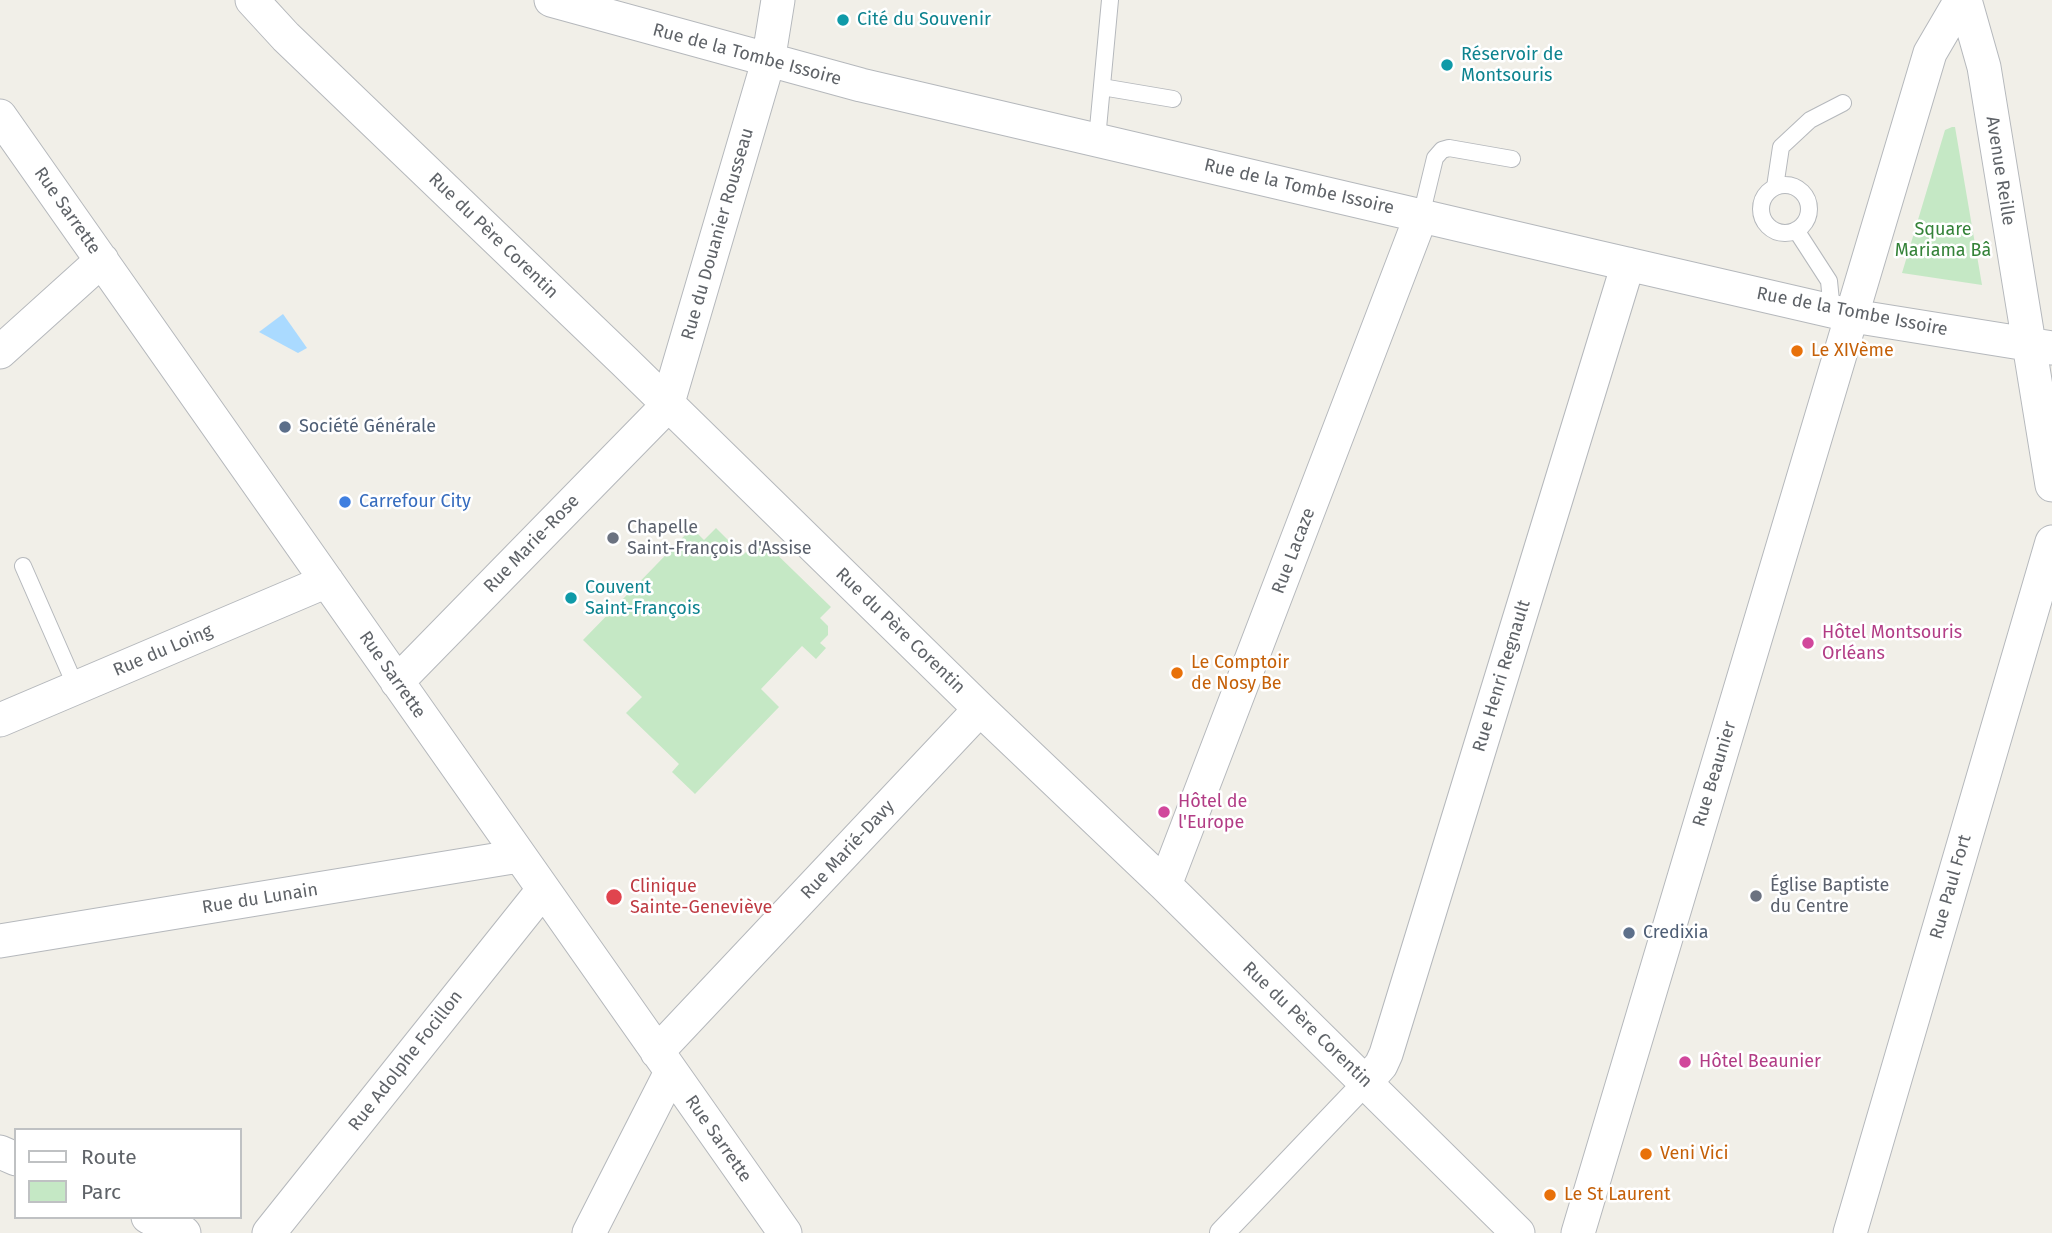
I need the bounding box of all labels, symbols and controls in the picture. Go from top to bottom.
place label: Cité du Souvenir [857,9,991,31]
marker: Cité du Souvenir [835,12,851,28]
street label: Rue de la Tombe Issoire [650,19,844,91]
place label: Réservoir de Montsouris [1461,44,1563,86]
marker: Réservoir de Montsouris [1439,57,1455,73]
street label: Avenue Reille [1981,115,2019,227]
street label: Rue du Douanier Rousseau [677,125,759,343]
street label: Rue de la Tombe Issoire [1202,155,1396,219]
street label: Rue Sarrette [29,163,105,259]
street label: Rue du Père Corentin [424,169,562,303]
park label: Square Mariama Bâ [1895,219,1991,262]
street label: Rue de la Tombe Issoire [1755,283,1949,341]
place label: Le XIVème [1811,340,1894,362]
marker: Le XIVème [1789,343,1805,359]
place label: Société Générale [299,416,436,438]
marker: Société Générale [277,419,293,435]
street label: Rue Marie-Rose [480,490,584,598]
place label: Carrefour City [359,491,471,513]
marker: Carrefour City [337,494,353,510]
street label: Rue Lacaze [1268,505,1320,597]
place label: Chapelle Saint-François d'Assise [627,517,812,560]
marker: Chapelle Saint-François d'Assise [605,530,621,546]
street label: Rue du Père Corentin [831,564,969,698]
place label: Couvent Saint-François [585,577,700,620]
marker: Couvent Saint-François [563,590,579,606]
street label: Rue Henri Regnault [1469,597,1535,755]
street label: Rue du Loing [110,620,216,682]
place label: Hôtel Montsouris Orléans [1822,622,1962,664]
street label: Rue Sarrette [354,627,430,723]
marker: Hôtel Montsouris Orléans [1800,635,1816,651]
place label: Le Comptoir de Nosy Be [1191,652,1289,694]
marker: Le Comptoir de Nosy Be [1169,665,1185,681]
street label: Rue Beaunier [1689,719,1741,829]
place label: Hôtel de l'Europe [1178,791,1247,834]
street label: Rue Marié-Davy [797,796,899,904]
marker: Hôtel de l'Europe [1156,804,1172,820]
street label: Rue Paul Fort [1926,832,1976,942]
place label: Église Baptiste du Centre [1770,875,1889,917]
place label: Clinique Sainte-Geneviève [630,876,772,918]
street label: Rue du Lunain [200,879,320,919]
marker: Clinique Sainte-Geneviève [604,887,624,907]
marker: Église Baptiste du Centre [1748,888,1764,904]
place label: Credixia [1643,922,1708,944]
marker: Credixia [1621,925,1637,941]
street label: Rue du Père Corentin [1238,958,1376,1092]
street label: Rue Adolphe Focillon [344,986,468,1136]
place label: Hôtel Beaunier [1699,1051,1821,1073]
marker: Hôtel Beaunier [1677,1054,1693,1070]
street label: Rue Sarrette [680,1091,756,1187]
legend [14,1128,242,1219]
place label: Veni Vici [1660,1143,1729,1165]
text: Route [81,1144,137,1170]
marker: Veni Vici [1638,1146,1654,1162]
text: Parc [81,1179,121,1205]
place label: Le St Laurent [1564,1184,1670,1206]
marker: Le St Laurent [1542,1187,1558,1203]

